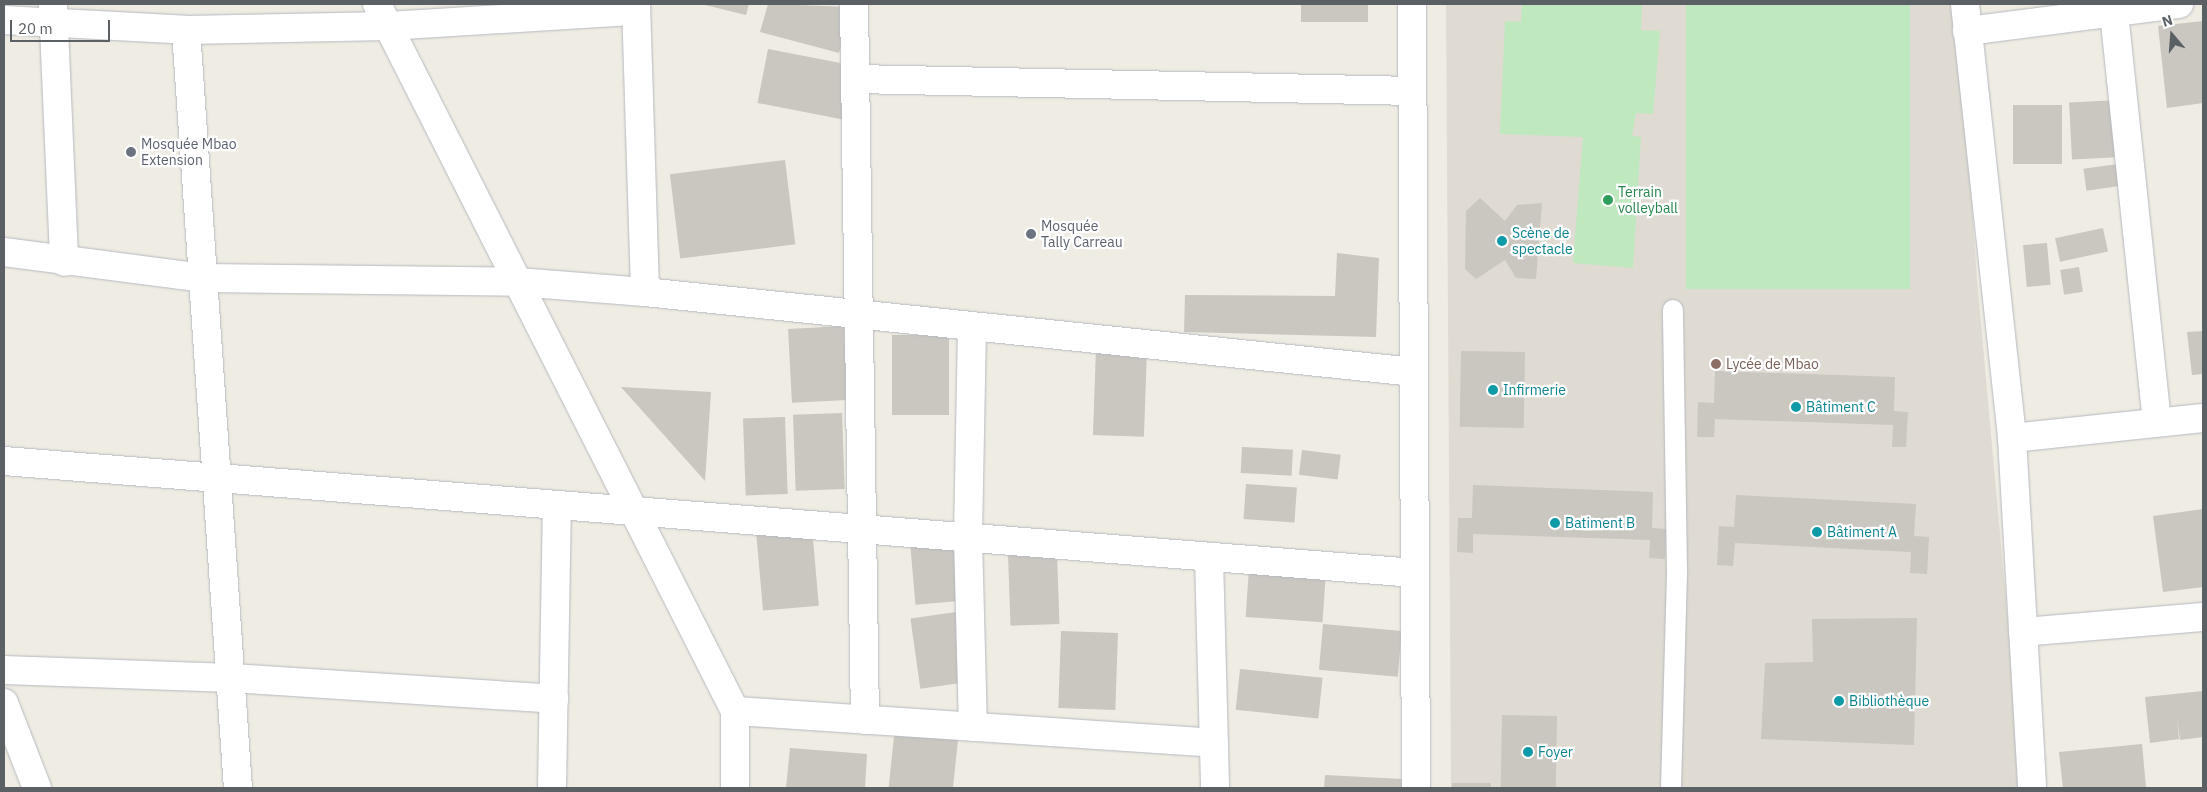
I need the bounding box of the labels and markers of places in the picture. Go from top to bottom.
place label: Mosquée Mbao Extension [141,136,237,168]
marker: Mosquée Mbao Extension [125,146,137,158]
place label: Terrain volleyball [1618,184,1678,216]
marker: Terrain volleyball [1602,194,1614,206]
place label: Mosquée Tally Carreau [1041,218,1123,250]
place label: Scène de spectacle [1512,225,1573,258]
marker: Mosquée Tally Carreau [1025,228,1037,240]
marker: Scène de spectacle [1496,235,1508,247]
place label: Lycée de Mbao [1726,356,1819,372]
marker: Lycée de Mbao [1710,358,1722,370]
place label: Infirmerie [1503,382,1566,398]
marker: Infirmerie [1487,384,1499,396]
place label: Bâtiment C [1806,399,1876,415]
marker: Bâtiment C [1790,401,1802,413]
place label: Batiment B [1565,515,1635,531]
marker: Batiment B [1549,517,1561,529]
place label: Bâtiment A [1827,524,1897,540]
marker: Bâtiment A [1811,526,1823,538]
place label: Bibliothèque [1849,693,1929,709]
marker: Bibliothèque [1833,695,1845,707]
place label: Foyer [1538,744,1573,760]
marker: Foyer [1522,746,1534,758]

